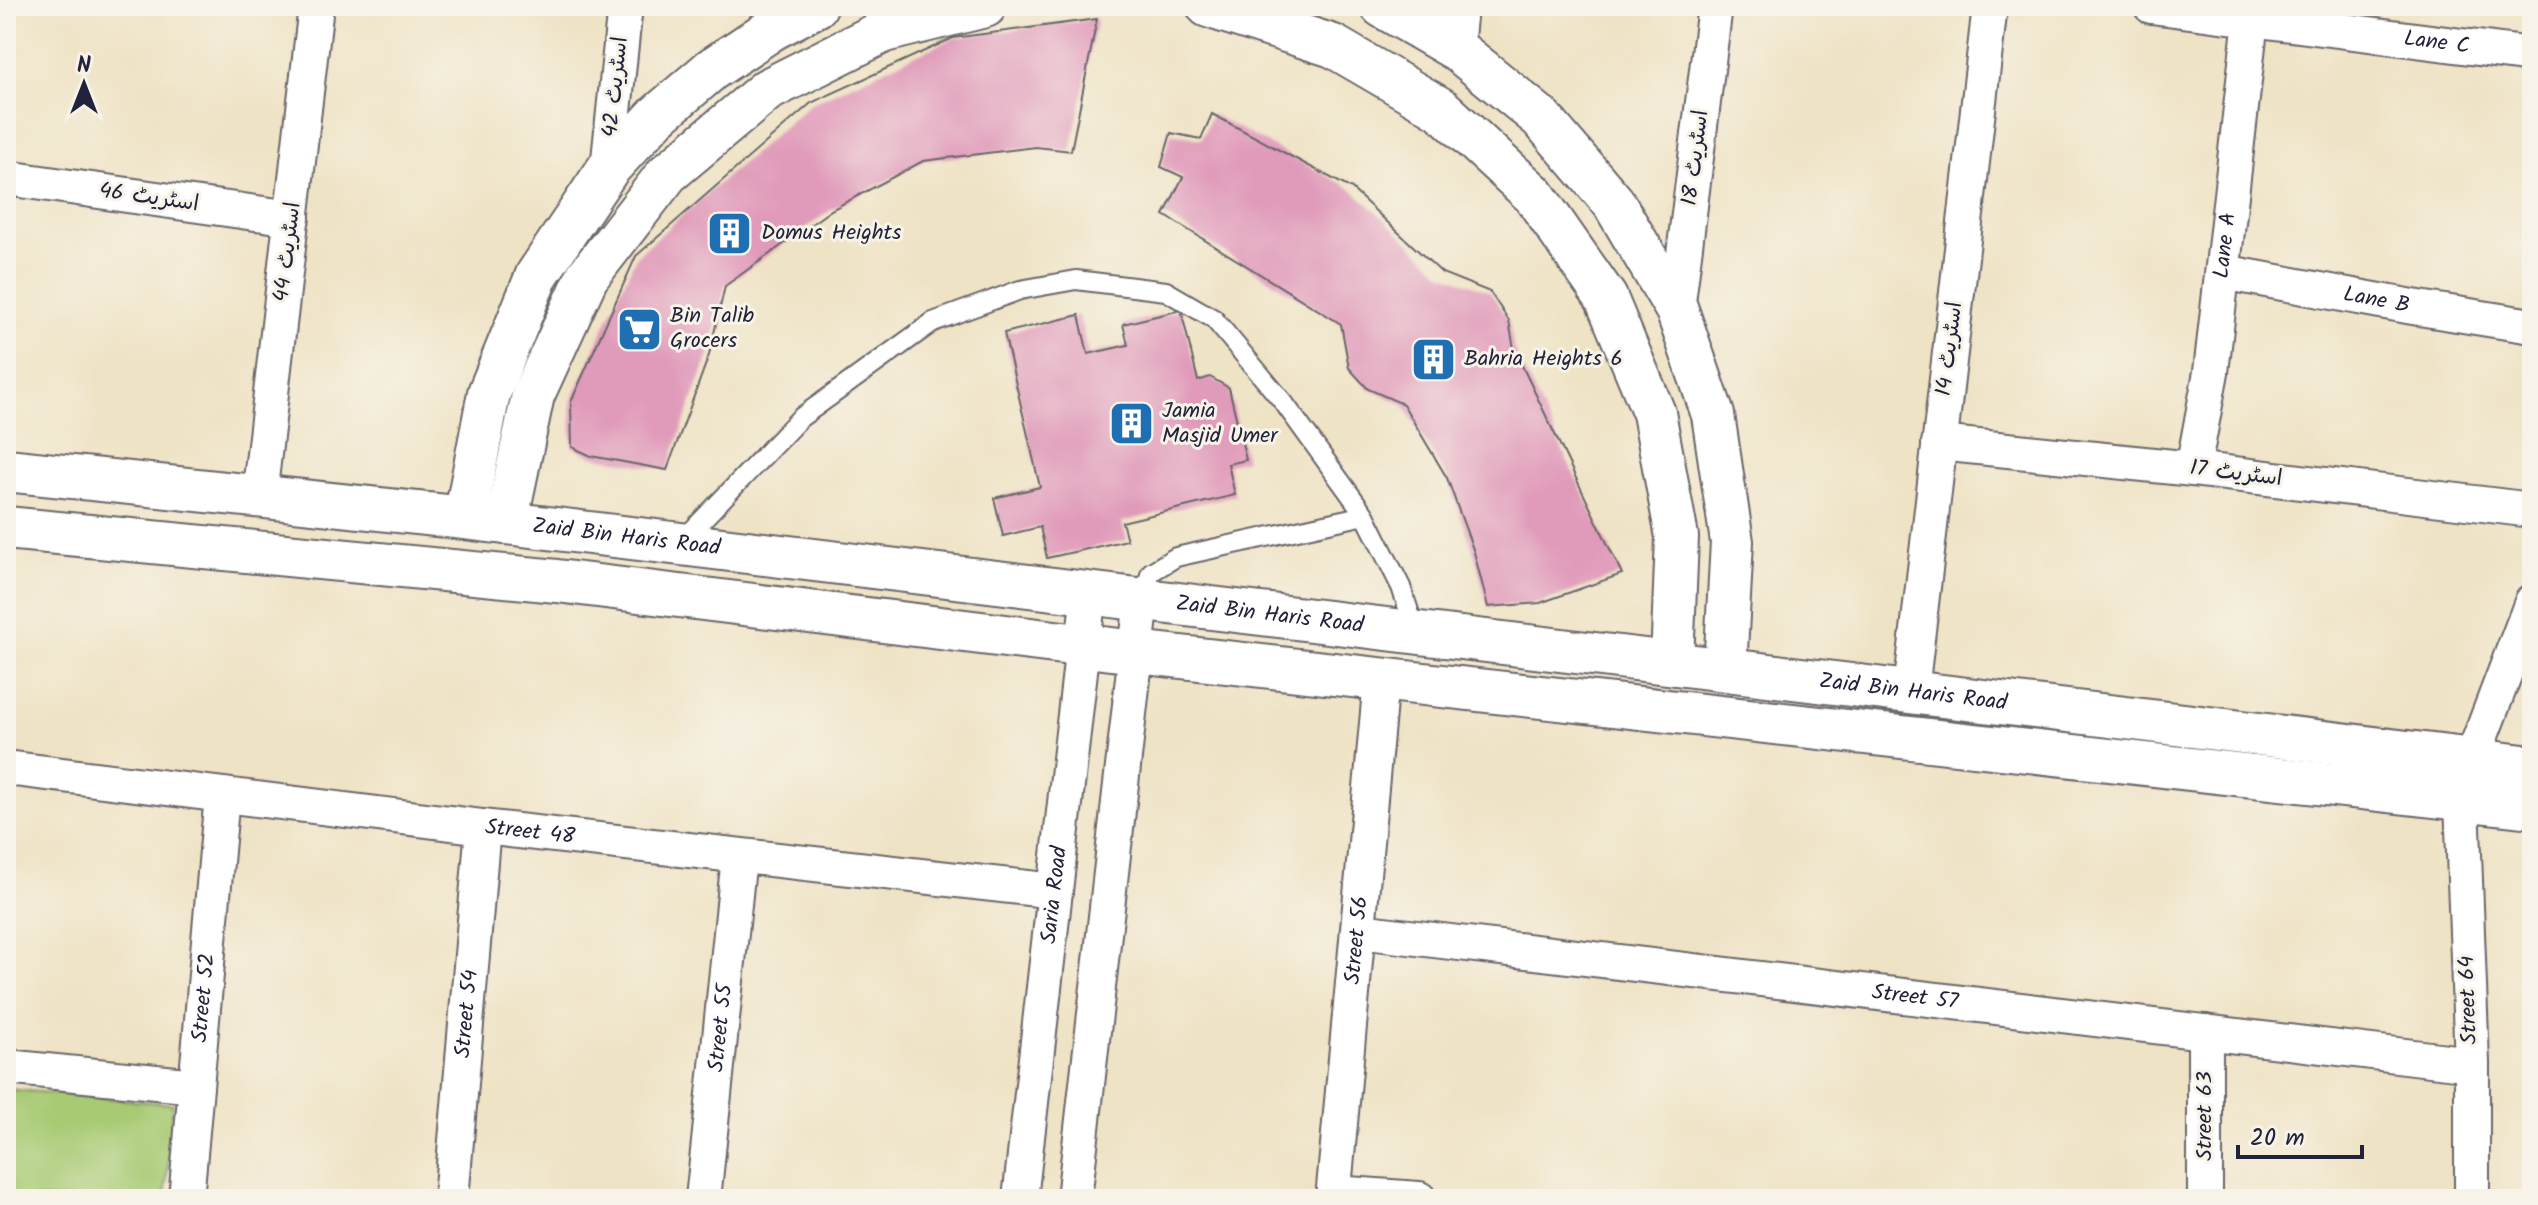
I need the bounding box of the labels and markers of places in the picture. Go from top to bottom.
building icon: Domus Heights [706,209,754,257]
place label: Domus Heights [761,216,902,251]
place label: Bin Talib Grocers [670,299,755,359]
supermarket icon: Bin Talib Grocers [615,305,663,353]
building icon: Bahria Heights 6 [1409,335,1457,383]
place label: Bahria Heights 6 [1464,342,1623,377]
place label: Jamia Masjid Umer [1162,394,1279,454]
building icon: Jamia Masjid Umer [1107,400,1155,448]

